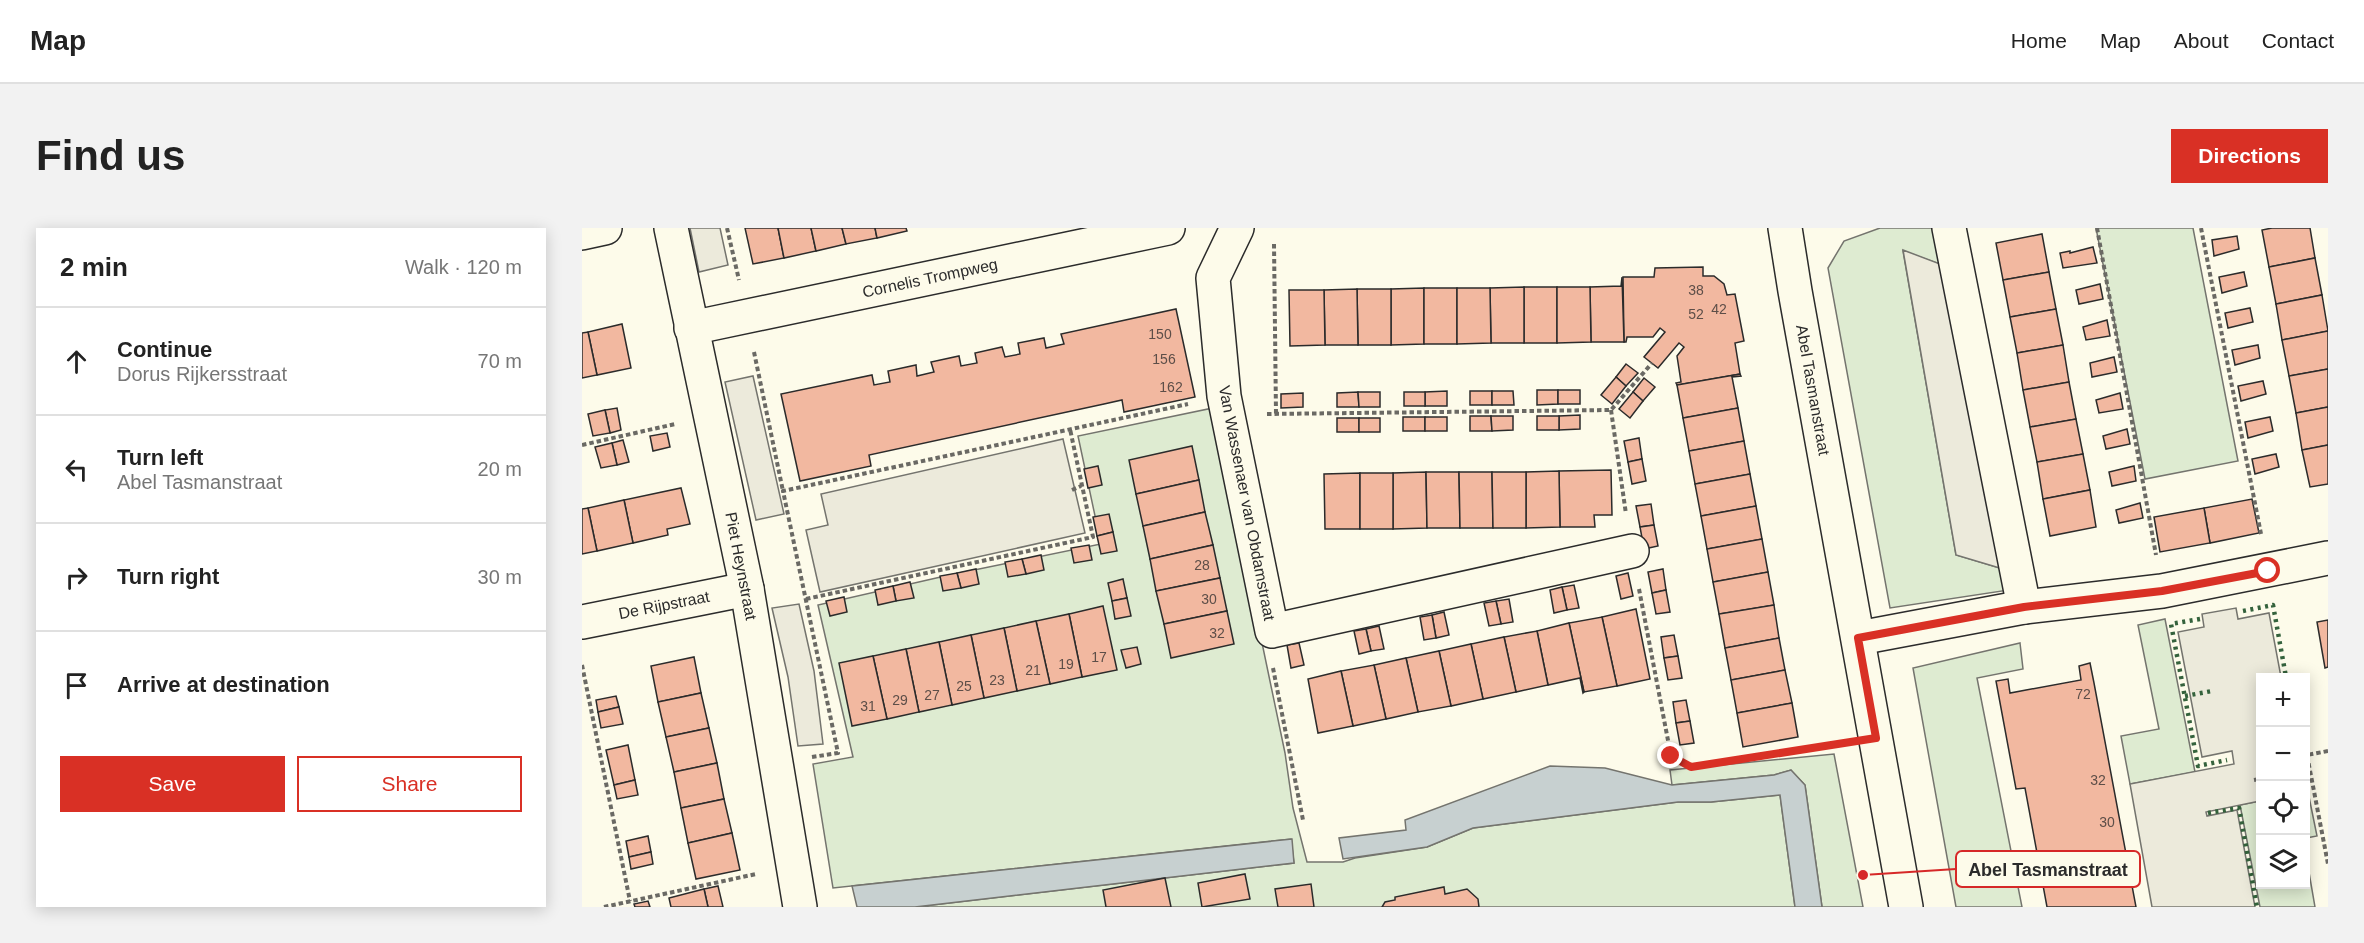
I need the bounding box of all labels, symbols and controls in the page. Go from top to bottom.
text: Map [30,25,86,56]
text: Home [2011,29,2067,52]
text: Map [2100,29,2141,52]
text: About [2174,29,2229,52]
text: Contact [2262,29,2334,52]
button: Directions [2171,129,2328,183]
text: Find us [36,132,185,179]
text: 2 min [60,252,128,282]
street label: Cornelis Trompweg [861,255,999,301]
text: Walk · 120 m [405,256,522,278]
house number: 38 [1688,282,1704,298]
house number: 42 [1711,301,1727,317]
house number: 52 [1688,306,1704,322]
street label: Abel Tasmanstraat [1793,323,1833,457]
house number: 150 [1148,326,1172,342]
text: Continue [117,337,212,362]
icon: ahead [60,345,93,378]
text: 70 m [478,350,522,372]
house number: 156 [1152,351,1176,367]
text: Dorus Rijkersstraat [117,363,287,385]
house number: 162 [1159,379,1183,395]
street label: Van Wassenaer van Obdamstraat [1216,384,1278,623]
text: Turn left [117,445,203,470]
icon: left [60,453,93,486]
text: 20 m [478,458,522,480]
text: Abel Tasmanstraat [117,471,282,493]
street label: Piet Heynstraat [722,511,760,622]
house number: 28 [1194,557,1210,573]
route start [2254,557,2280,583]
icon: right [60,561,93,594]
text: Turn right [117,564,219,589]
text: 30 m [478,566,522,588]
street label: De Rijpstraat [617,588,712,622]
house number: 30 [1201,591,1217,607]
house number: 32 [1209,625,1225,641]
house number: 17 [1091,649,1107,665]
house number: 19 [1058,656,1074,672]
house number: 21 [1025,662,1041,678]
icon: arrive [60,669,93,702]
text: Arrive at destination [117,672,330,697]
house number: 23 [989,672,1005,688]
map controls [2256,673,2310,889]
button: + [2256,673,2310,727]
house number: 25 [956,678,972,694]
house number: 72 [2075,686,2091,702]
house number: 27 [924,687,940,703]
house number: 29 [892,692,908,708]
house number: 31 [860,698,876,714]
button: − [2256,727,2310,781]
route end [1657,742,1683,768]
button: Save [60,756,285,812]
button: Share [297,756,522,812]
house number: 32 [2090,772,2106,788]
button: locate [2256,781,2310,835]
house number: 30 [2099,814,2115,830]
button: layers [2256,835,2310,889]
callout: Abel Tasmanstraat [1956,851,2140,887]
text: Abel Tasmanstraat [1968,860,2128,880]

